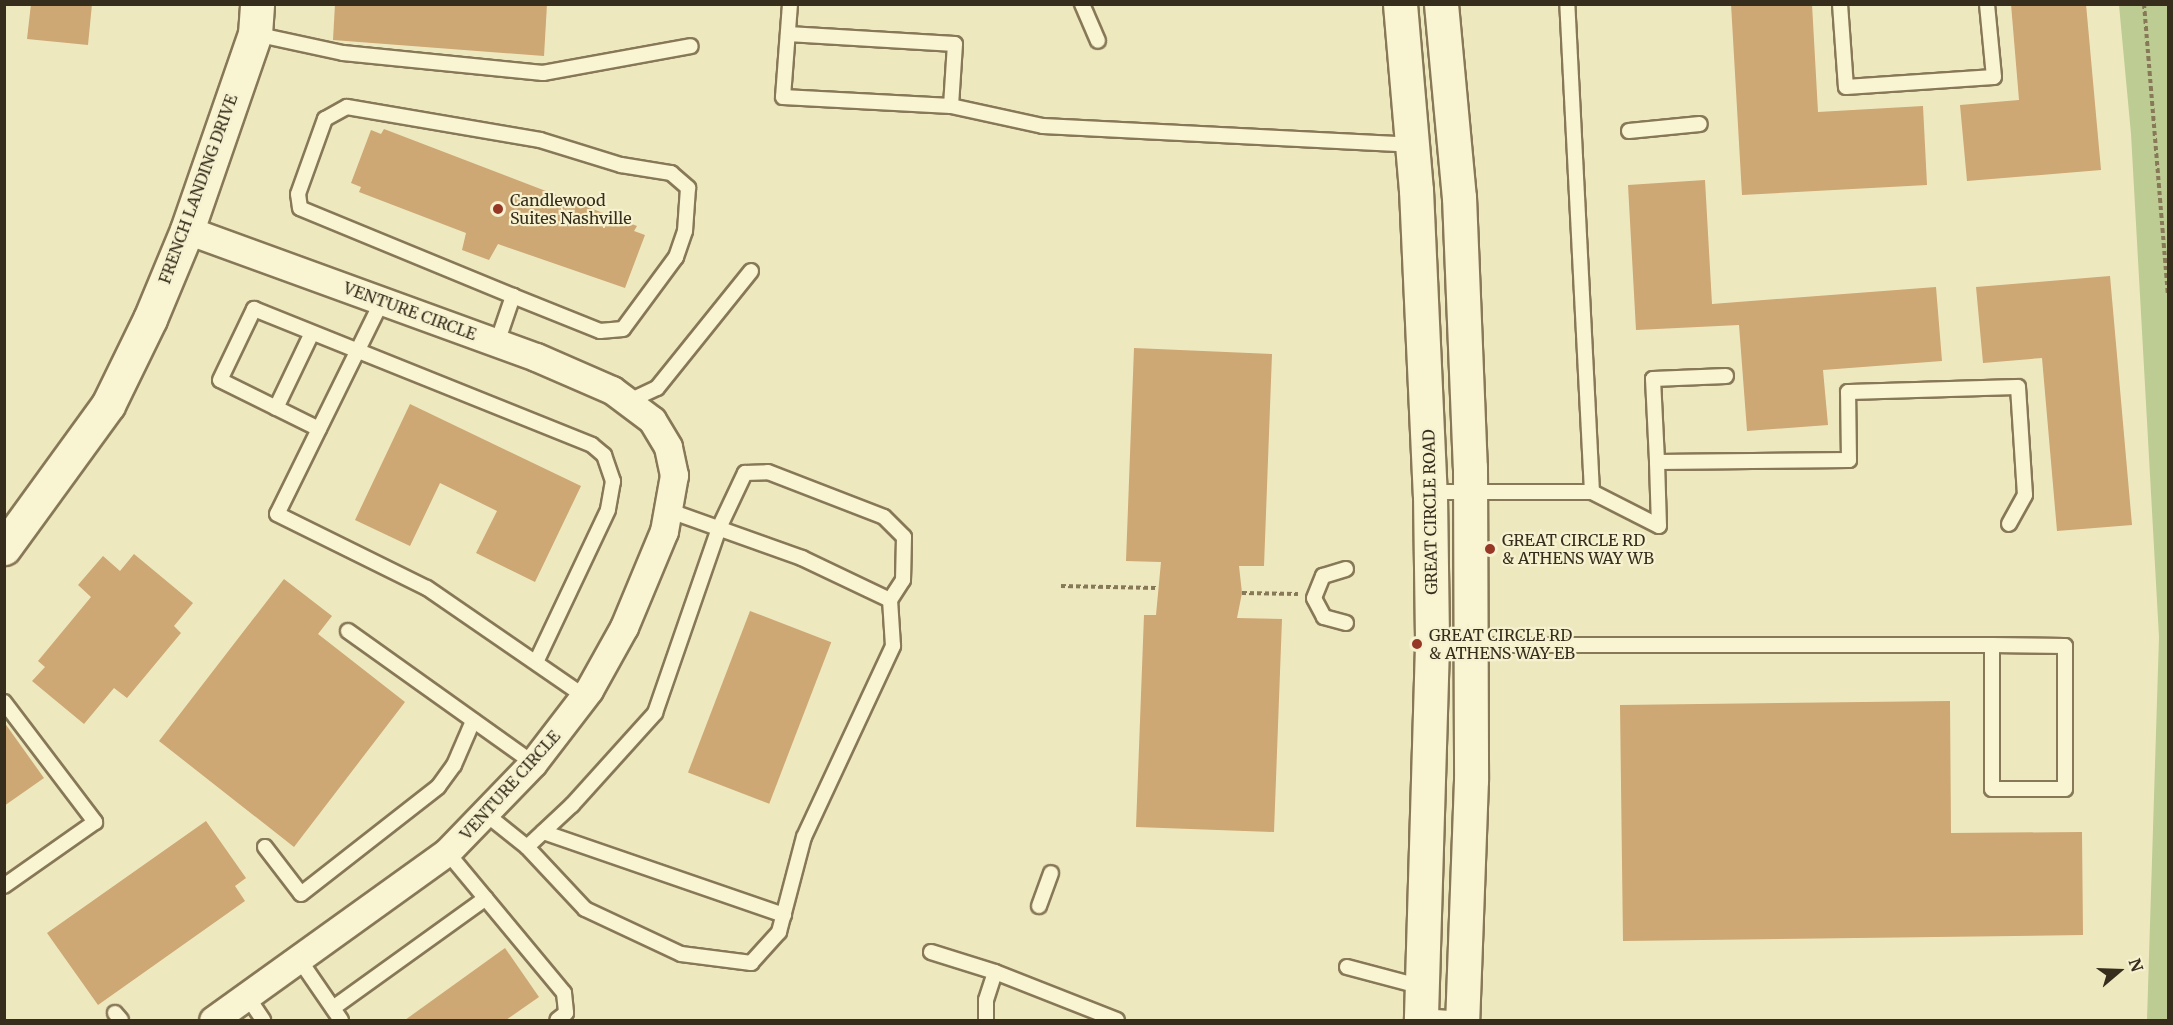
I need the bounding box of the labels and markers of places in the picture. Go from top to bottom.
place label: Candlewood Suites Nashville [510,190,631,228]
marker: Candlewood Suites Nashville [491,202,505,216]
place label: GREAT CIRCLE RD & ATHENS WAY WB [1502,530,1654,568]
marker: GREAT CIRCLE RD & ATHENS WAY WB [1483,542,1497,556]
place label: GREAT CIRCLE RD & ATHENS WAY EB [1429,625,1575,663]
marker: GREAT CIRCLE RD & ATHENS WAY EB [1410,637,1424,651]

